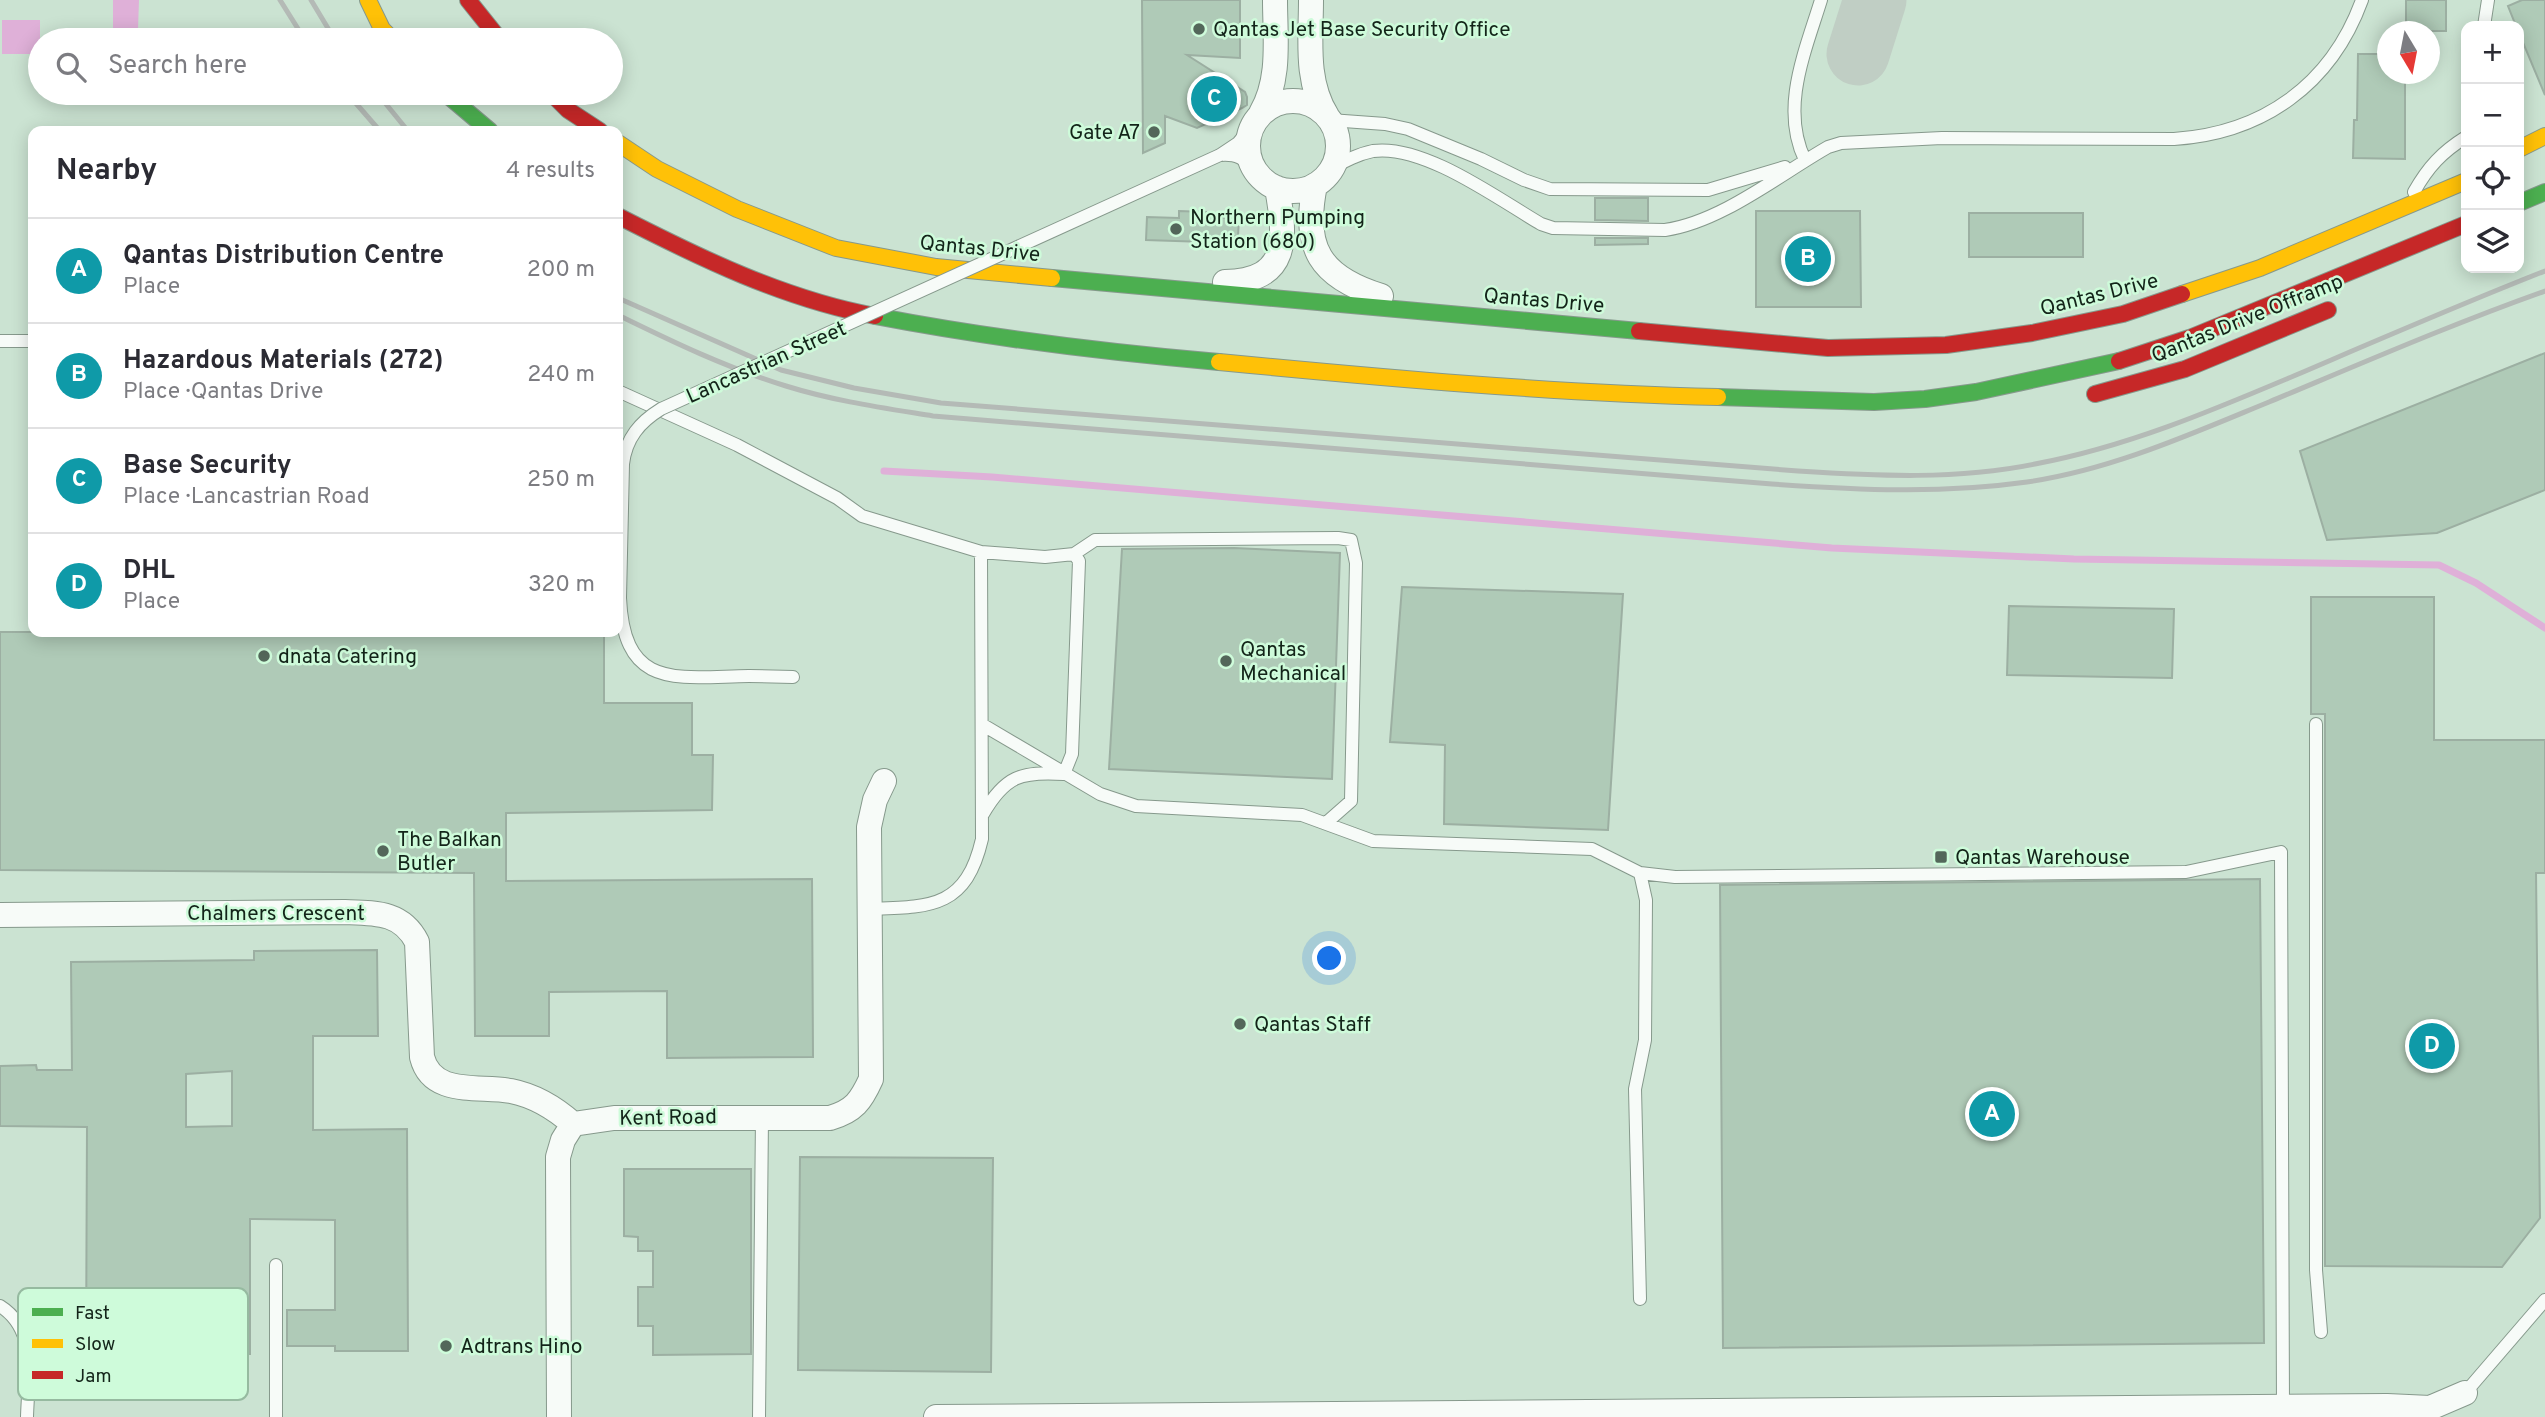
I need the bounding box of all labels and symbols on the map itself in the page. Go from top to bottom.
place label: Qantas Jet Base Security Office [1213,17,1511,44]
marker: Qantas Jet Base Security Office [1191,21,1207,37]
north arrow [2377,21,2440,84]
pin: C [1191,73,1237,125]
place label: Gate A7 [1069,120,1140,147]
marker: Gate A7 [1146,124,1162,140]
place label: Northern Pumping Station (680) [1190,205,1365,256]
marker: Northern Pumping Station (680) [1168,221,1184,237]
street label: Qantas Drive [918,230,1041,269]
pin: B [1785,233,1831,285]
street label: Qantas Drive [2037,268,2161,323]
street label: Qantas Drive Offramp [2148,269,2347,370]
street label: Qantas Drive [1482,283,1605,320]
street label: Lancastrian Street [682,316,851,411]
place label: Qantas Mechanical [1240,637,1346,688]
place label: dnata Catering [278,644,417,671]
marker: dnata Catering [256,648,272,664]
marker: Qantas Mechanical [1218,653,1234,669]
place label: The Balkan Butler [397,827,502,878]
marker: The Balkan Butler [375,843,391,859]
place label: Qantas Warehouse [1955,845,2130,872]
marker: Qantas Warehouse [1933,849,1949,865]
street label: Chalmers Crescent [187,901,365,928]
your location [1312,941,1346,975]
place label: Qantas Staff [1254,1012,1371,1039]
marker: Qantas Staff [1232,1016,1248,1032]
pin: D [2409,1020,2455,1072]
pin: A [1969,1088,2015,1140]
street label: Kent Road [619,1104,717,1133]
legend [18,1288,248,1400]
text: Fast [75,1302,110,1326]
text: Slow [75,1333,115,1357]
place label: Adtrans Hino [460,1334,583,1361]
marker: Adtrans Hino [438,1338,454,1354]
text: Jam [75,1365,112,1389]

